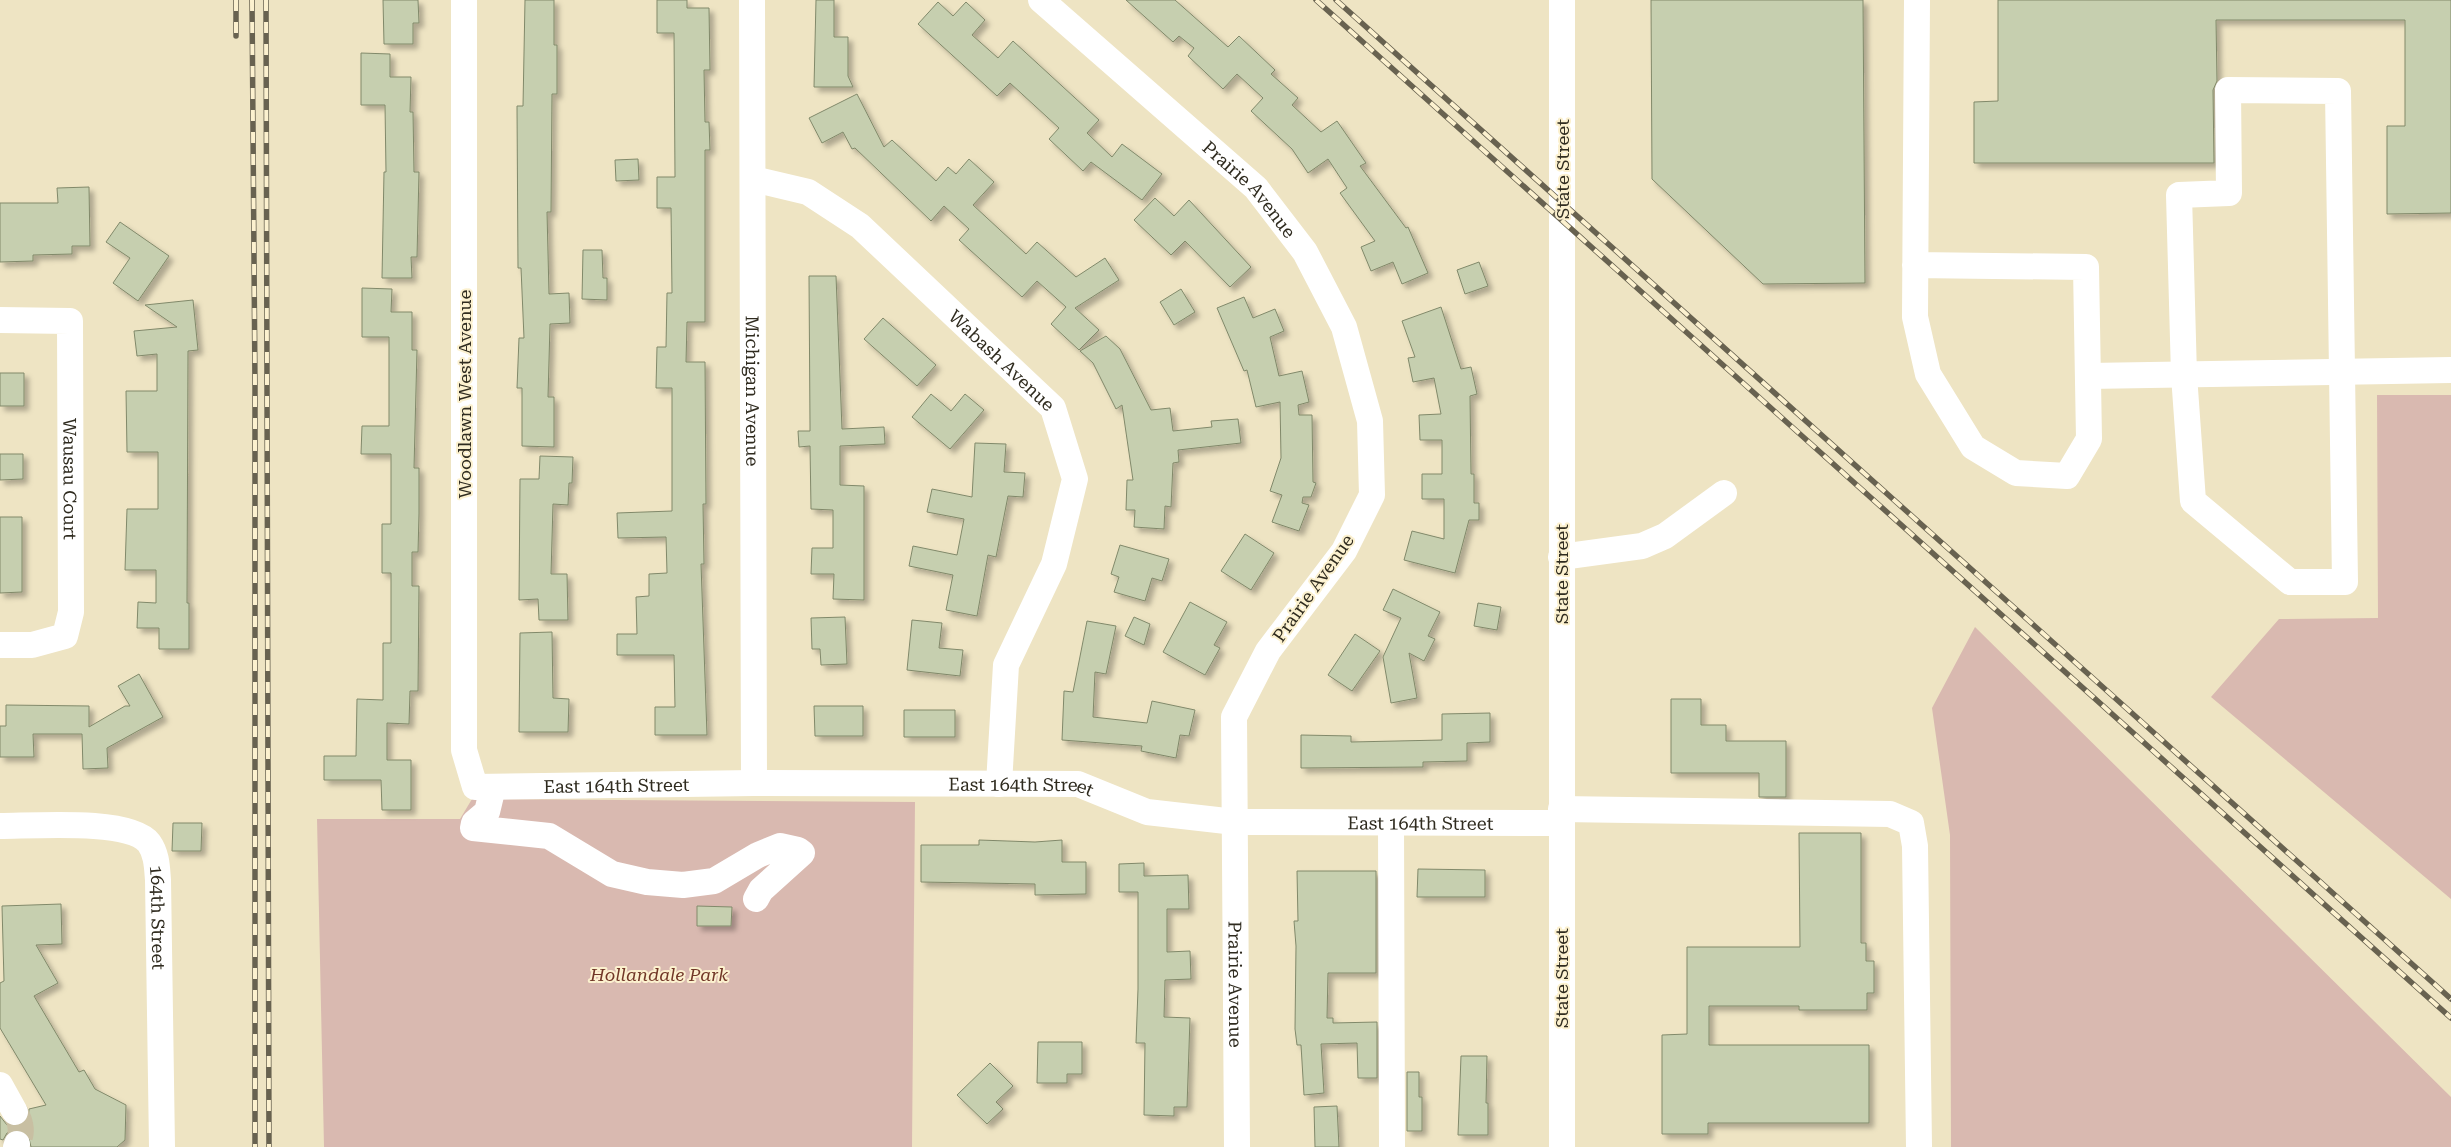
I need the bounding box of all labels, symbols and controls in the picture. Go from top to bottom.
street label: State Street [1552,119,1573,219]
street label: Prairie Avenue [1199,136,1301,242]
street label: Woodlawn West Avenue [454,289,475,498]
street label: Wabash Avenue [945,305,1060,415]
street label: Michigan Avenue [742,316,764,467]
street label: Wausau Court [60,418,81,540]
street label: State Street [1551,524,1572,624]
street label: Prairie Avenue [1268,530,1358,646]
street label: East 164th Street [543,773,690,797]
street label: East 164th Street [948,773,1097,800]
street label: East 164th Street [1347,812,1494,833]
street label: 164th Street [146,864,170,970]
street label: Prairie Avenue [1225,921,1247,1048]
street label: State Street [1551,928,1572,1028]
park label: Hollandale Park [589,964,728,985]

